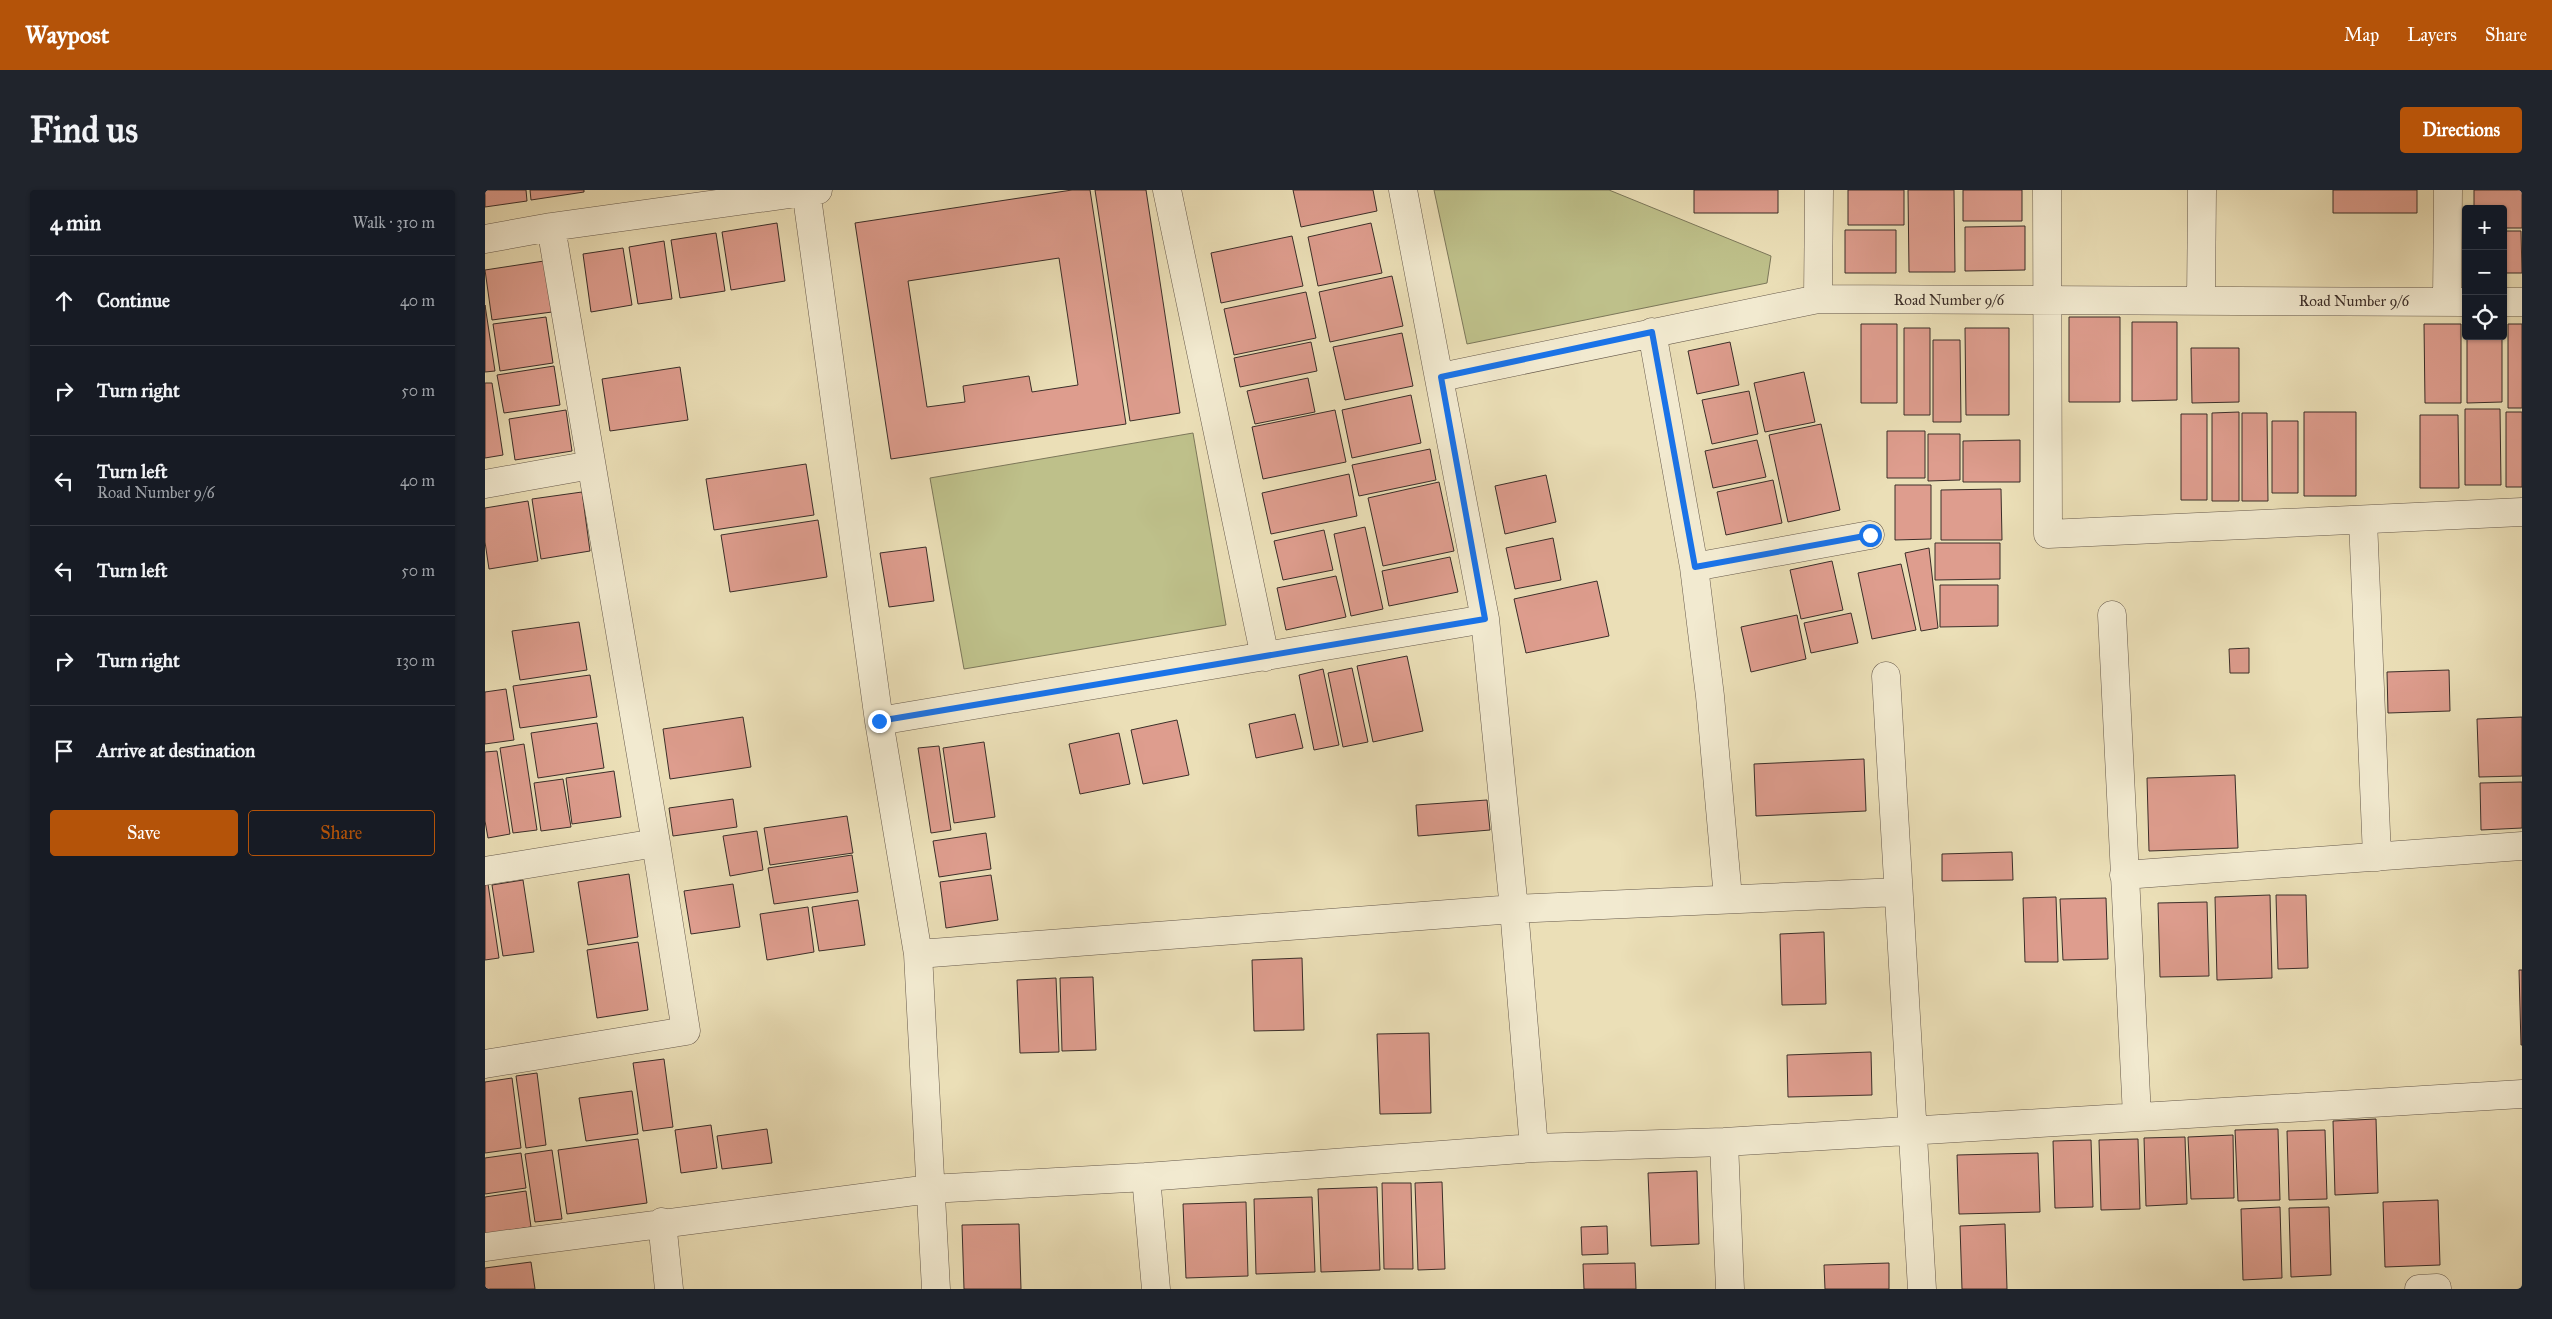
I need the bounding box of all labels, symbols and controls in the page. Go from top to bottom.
text: Waypost [25,20,109,50]
text: Map [2344,24,2379,46]
text: Layers [2407,24,2457,46]
text: Share [2485,24,2527,46]
button: Directions [2400,107,2522,153]
text: Find us [30,109,138,152]
map controls [2462,205,2507,340]
button: + [2462,205,2507,250]
text: 4 min [50,210,101,236]
text: Walk · 310 m [353,213,435,232]
button: − [2462,250,2507,295]
icon: ahead [50,287,78,315]
text: Continue [97,289,170,312]
text: 40 m [400,291,435,310]
street label: Road Number 9/6 [1894,291,2005,309]
street label: Road Number 9/6 [2299,292,2410,310]
button: locate [2462,295,2507,340]
icon: right [50,377,78,405]
text: Turn right [97,379,180,402]
text: 50 m [401,381,435,400]
text: Turn left [97,460,167,483]
icon: left [50,467,78,495]
text: 40 m [400,471,435,490]
text: Road Number 9/6 [97,483,215,502]
route start [1859,524,1882,547]
icon: left [50,557,78,585]
text: Turn left [97,559,167,582]
text: 50 m [401,561,435,580]
icon: right [50,647,78,675]
text: Turn right [97,649,180,672]
text: 130 m [396,651,435,670]
route end [868,710,891,733]
icon: arrive [50,737,78,765]
text: Arrive at destination [97,739,255,762]
button: Save [50,810,238,856]
button: Share [248,810,435,856]

